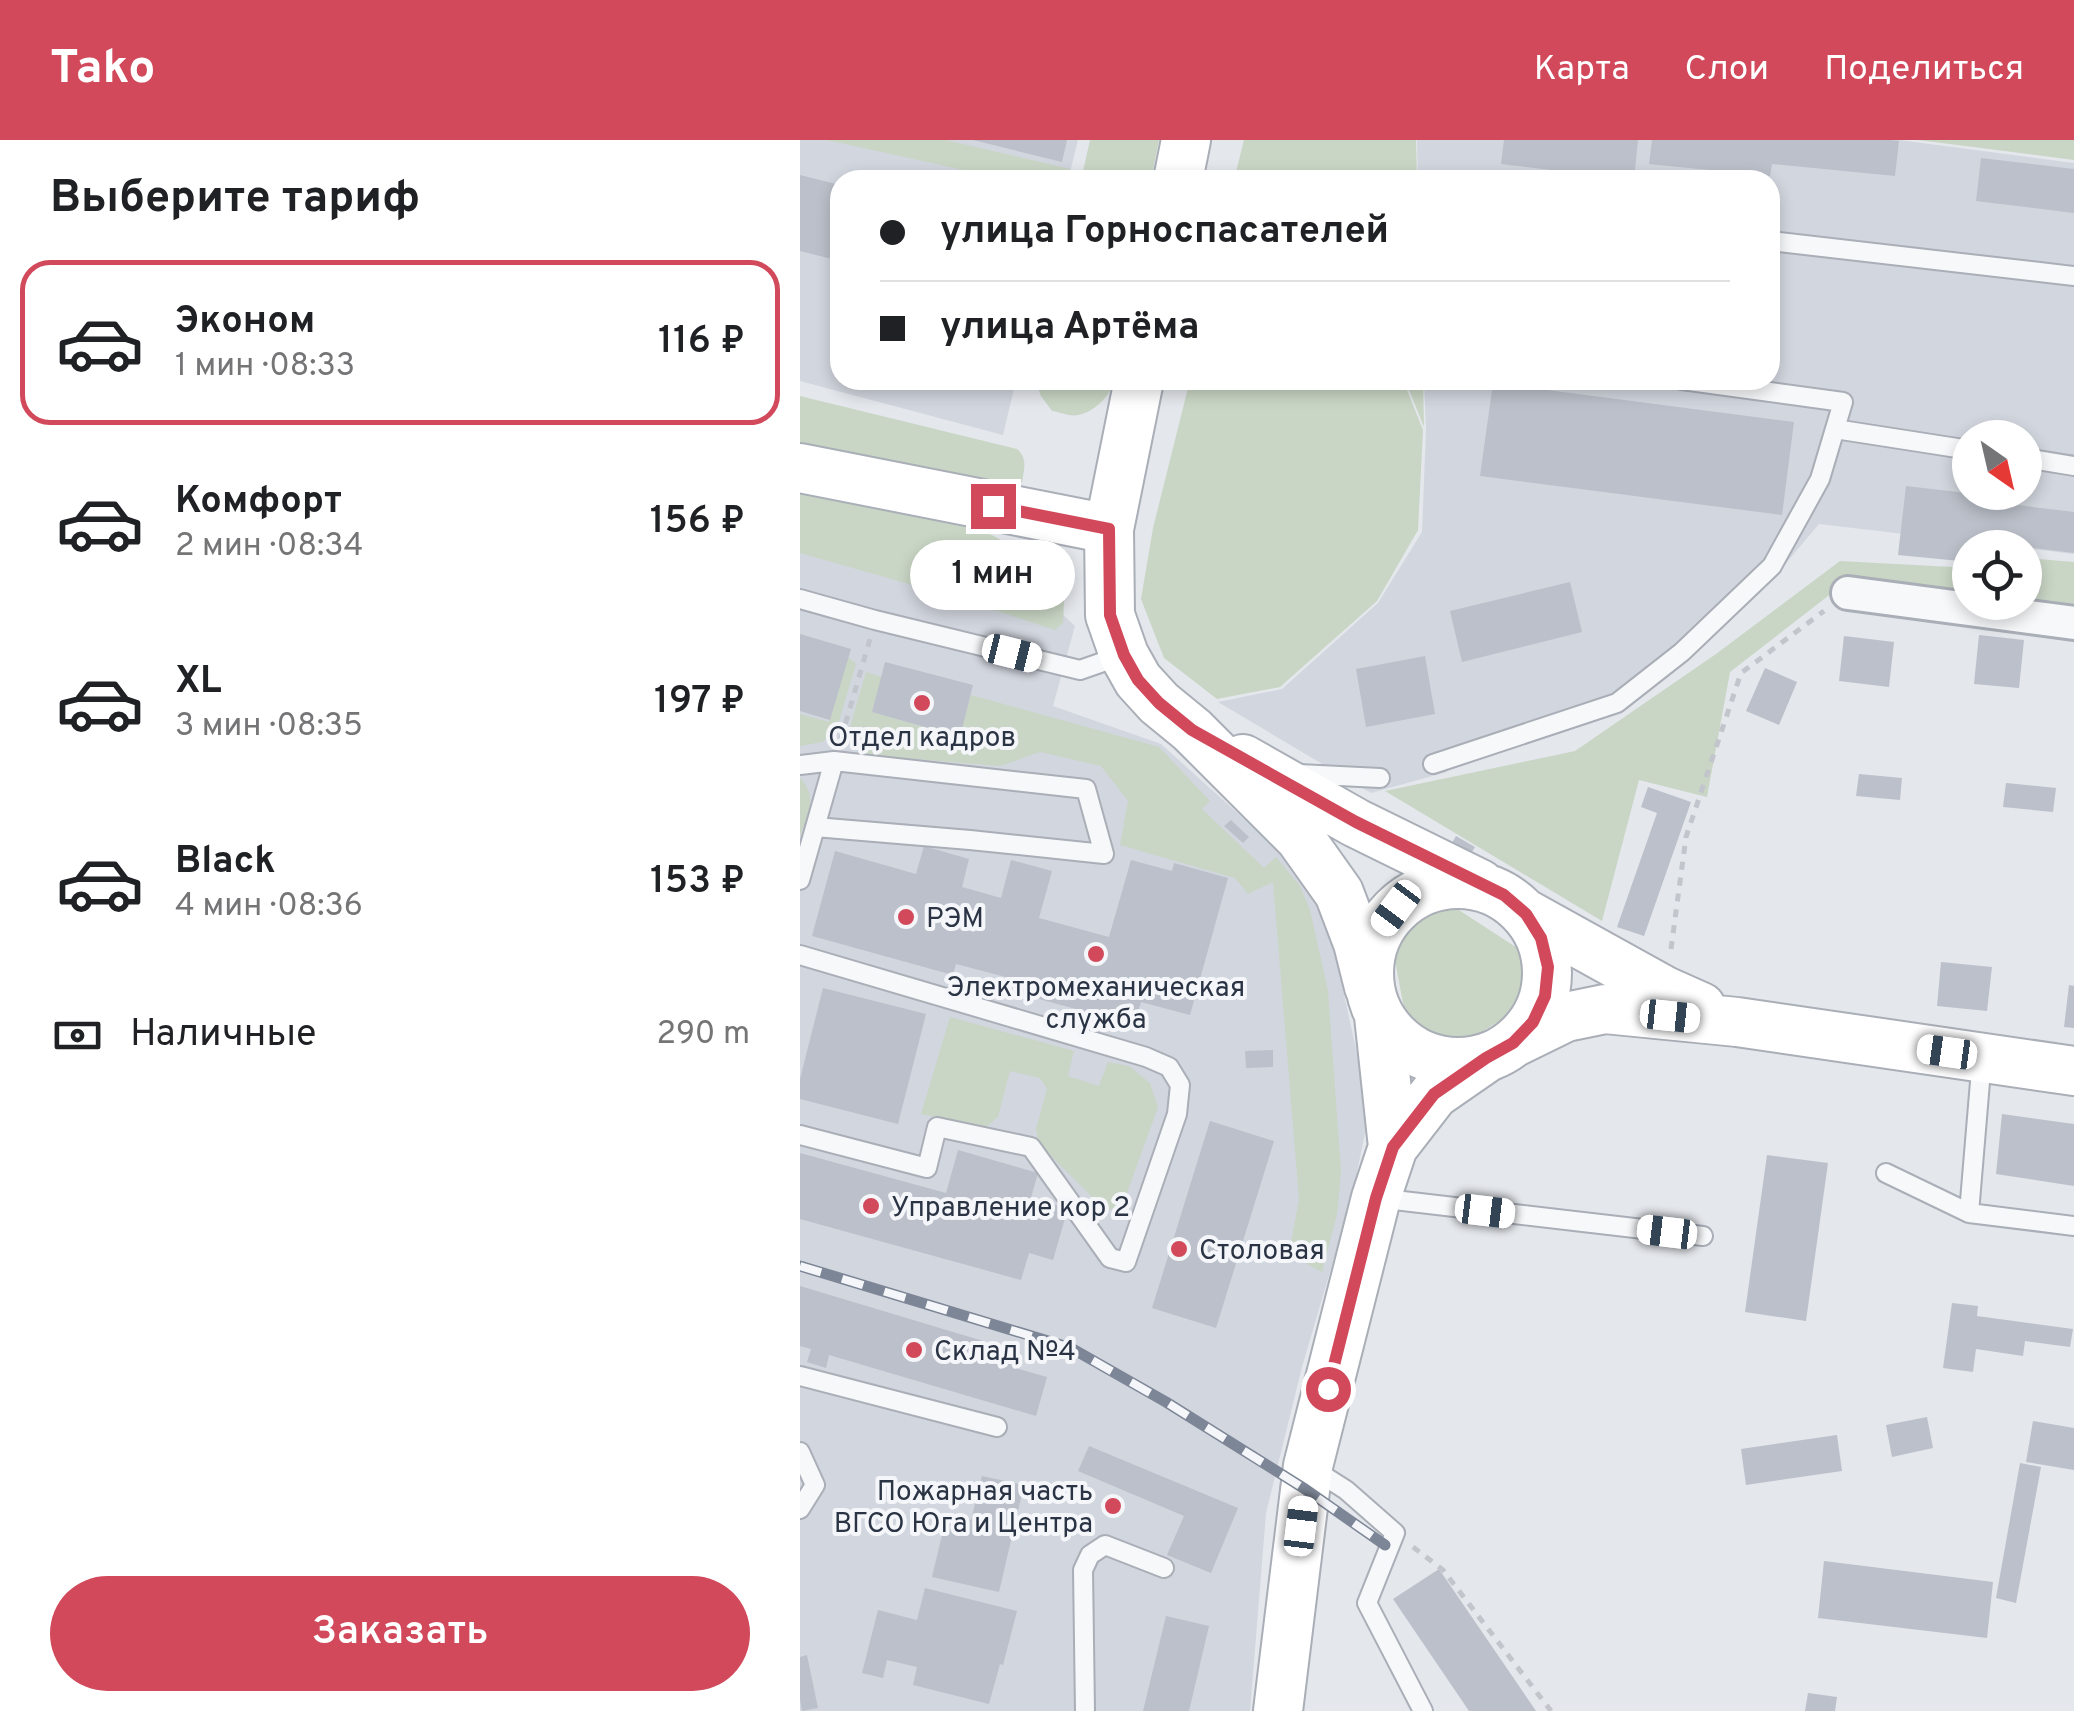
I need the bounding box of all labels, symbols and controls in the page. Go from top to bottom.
text: Tako [50,40,155,100]
text: Карта [1534,48,1630,92]
text: Слои [1685,48,1769,92]
text: Поделиться [1824,48,2024,92]
text: Выберите тариф [50,171,420,228]
text: улица Горноспасателей [940,208,1389,257]
icon: car [55,298,145,388]
text: Эконом [175,298,315,347]
text: улица Артёма [940,304,1199,353]
text: 116 ₽ [658,318,745,367]
text: 1 мин · 08:33 [175,347,355,387]
north arrow [1952,420,2042,510]
map controls [1952,420,2042,620]
icon: car [55,478,145,568]
text: Комфорт [175,478,342,527]
route end [971,484,1016,529]
text: 156 ₽ [650,498,745,547]
text: 2 мин · 08:34 [175,527,363,567]
button: locate [1952,530,2042,620]
callout: 1 мин [910,541,1076,611]
text: 1 мин [952,555,1033,595]
car [979,631,1045,675]
icon: car [55,658,145,748]
text: XL [175,658,222,707]
text: 197 ₽ [654,678,745,727]
marker: Отдел кадров [911,692,933,714]
text: 3 мин · 08:35 [175,707,363,747]
place label: Отдел кадров [828,721,1016,757]
icon: car [55,838,145,928]
text: Black [175,838,275,887]
text: 153 ₽ [650,858,745,907]
car [1366,875,1426,941]
text: 4 мин · 08:36 [175,887,363,927]
place label: РЭМ [926,902,984,938]
marker: РЭМ [895,906,917,928]
marker: Электромеханическая служба [1085,943,1107,965]
place label: Электромеханическая служба [947,971,1245,1039]
car [1639,998,1701,1034]
icon: cash [50,1008,105,1063]
text: Наличные [130,1011,317,1060]
text: 290 m [656,1015,750,1055]
car [1915,1033,1979,1071]
place label: Управление кор 2 [891,1191,1130,1227]
car [1453,1192,1517,1230]
marker: Управление кор 2 [860,1195,882,1217]
car [1635,1213,1699,1251]
place label: Столовая [1199,1234,1325,1270]
marker: Столовая [1168,1238,1190,1260]
place label: Склад №4 [934,1335,1076,1371]
marker: Склад №4 [903,1339,925,1361]
route start [1306,1367,1351,1412]
place label: Пожарная часть ВГСО Юга и Центра [834,1475,1093,1543]
car [1282,1494,1320,1558]
marker: Пожарная часть ВГСО Юга и Центра [1102,1495,1124,1517]
button: Заказать [50,1576,750,1691]

